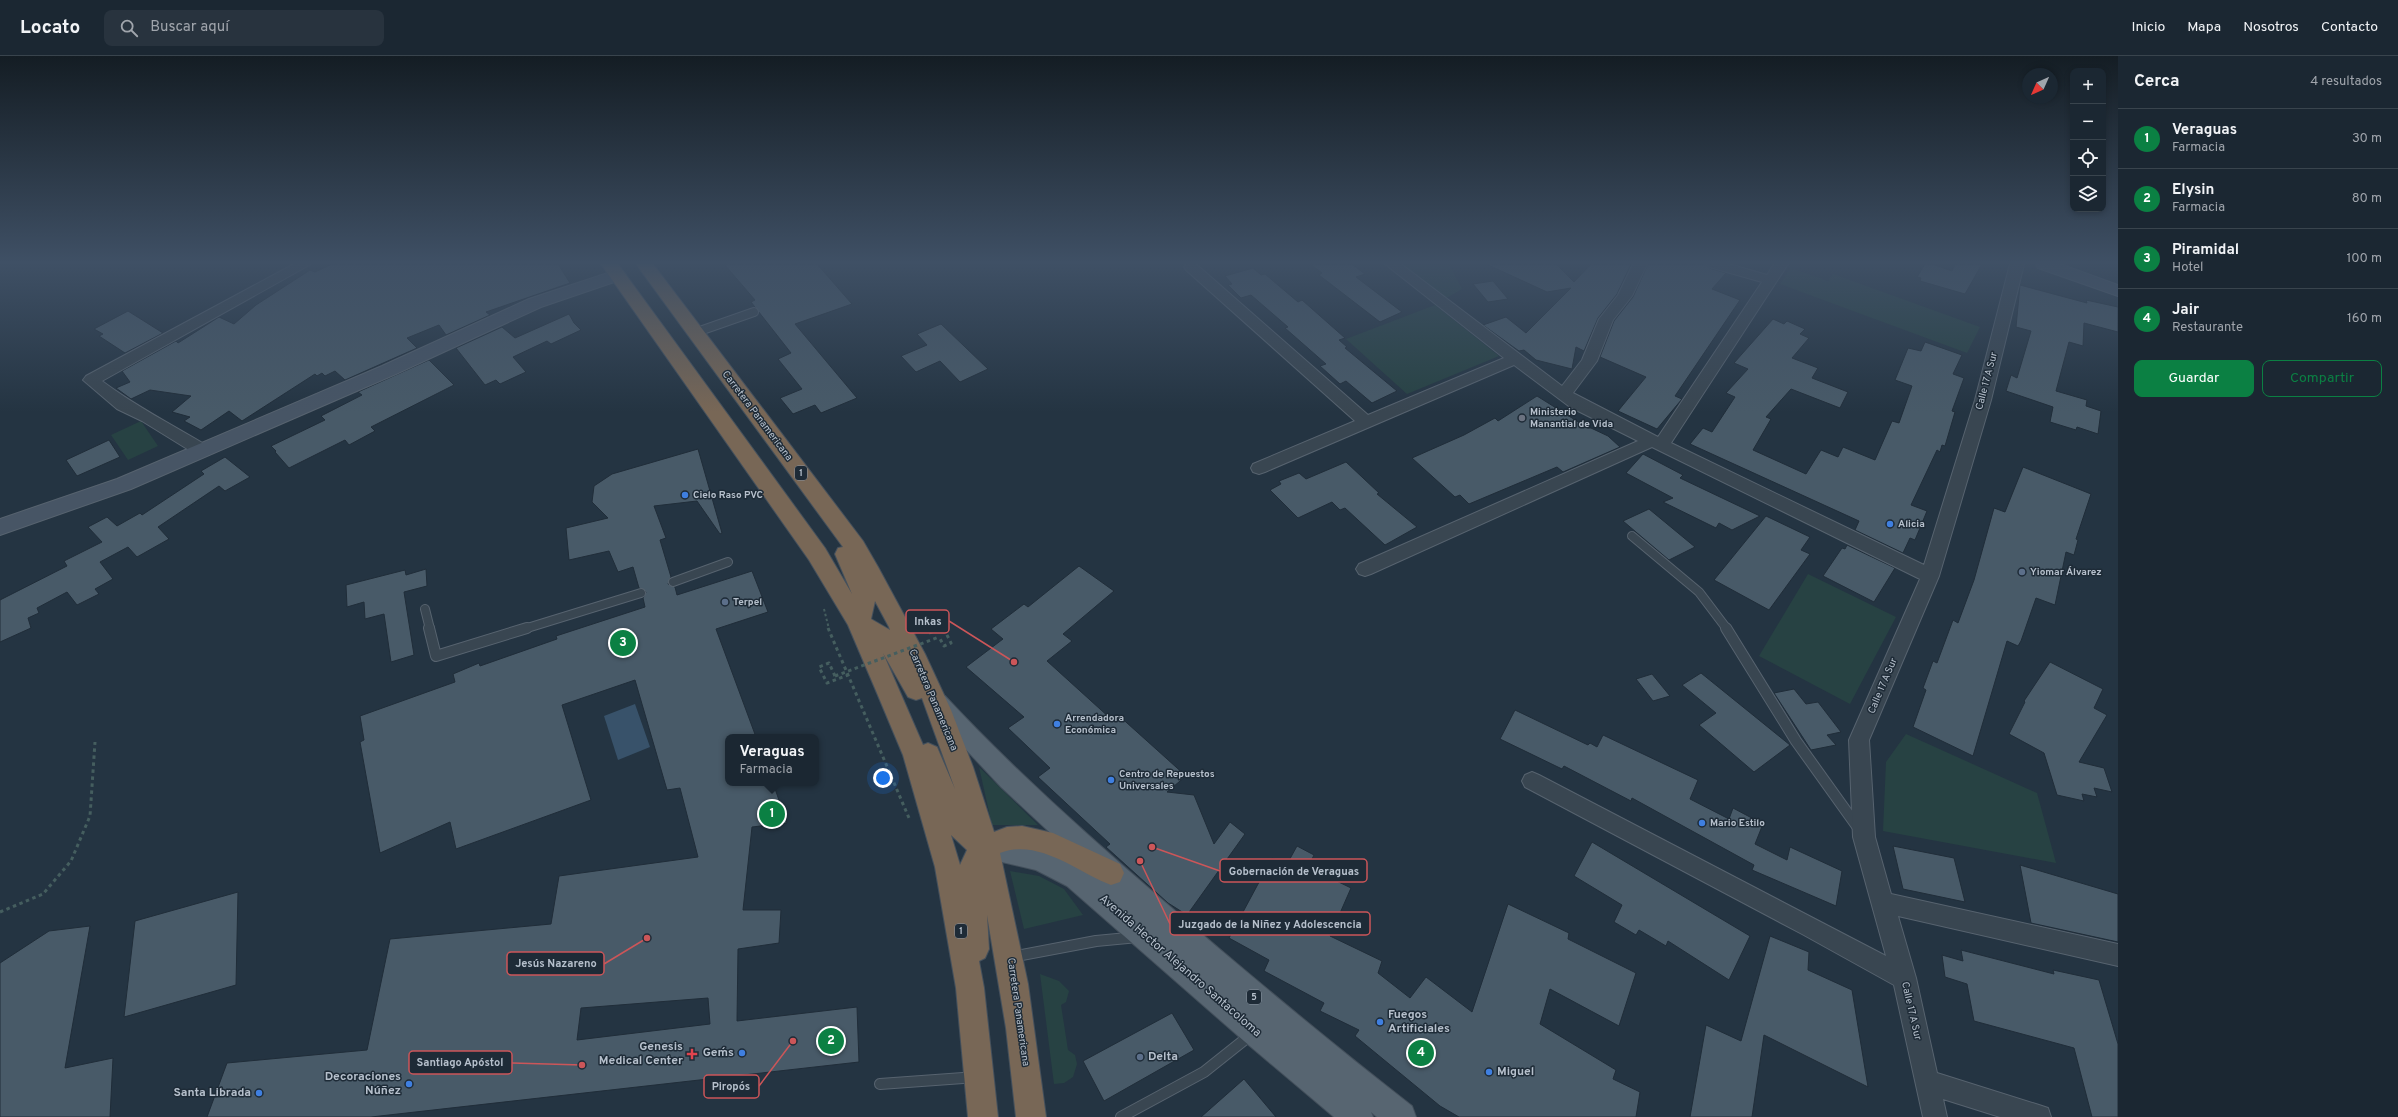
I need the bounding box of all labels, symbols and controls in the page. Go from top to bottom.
search box [104,10,384,46]
text: Locato [20,16,80,40]
icon: search [118,17,140,39]
text: Buscar aquí [150,18,229,37]
text: Inicio [2132,19,2165,36]
text: Mapa [2187,19,2221,36]
text: Nosotros [2243,19,2299,36]
text: Contacto [2321,19,2378,36]
north arrow [2022,68,2058,104]
map controls [2070,68,2106,212]
button: + [2070,68,2106,104]
text: Cerca [2134,71,2180,93]
text: 4 resultados [2310,74,2382,90]
button: − [2070,104,2106,140]
text: Veraguas [2172,121,2237,140]
text: 1 [2144,131,2150,147]
text: 30 m [2352,131,2382,147]
button: locate [2070,140,2106,176]
text: Farmacia [2172,140,2225,156]
button: layers [2070,176,2106,212]
text: Elysin [2172,181,2214,200]
text: 2 [2143,191,2151,207]
text: 80 m [2352,191,2382,207]
text: Farmacia [2172,200,2225,216]
text: Piramidal [2172,241,2239,260]
text: 3 [2143,251,2151,267]
text: 100 m [2346,251,2382,267]
text: Hotel [2172,260,2203,276]
text: Jair [2172,301,2199,320]
text: 4 [2143,311,2151,327]
text: 160 m [2347,311,2382,327]
text: Restaurante [2172,320,2243,336]
street label: Calle 17 A Sur [1973,350,2001,411]
button: Guardar [2134,360,2254,397]
button: Compartir [2262,360,2382,397]
street label: Carretera Panamericana [719,368,795,464]
place label: Ministerio Manantial de Vida [1530,406,1613,431]
marker: Ministerio Manantial de Vida [1517,413,1527,423]
road number: 1 [795,466,807,480]
place label: Cielo Raso PVC [693,489,763,502]
marker: Cielo Raso PVC [680,490,690,500]
place label: Alicia [1898,518,1925,531]
marker: Alicia [1885,519,1895,529]
place label: Yiomar Álvarez [2030,566,2102,579]
marker: Yiomar Álvarez [2017,567,2027,577]
place label: Terpel [733,596,762,609]
marker: Terpel [720,597,730,607]
callout: Inkas [906,610,949,633]
text: Inkas [914,615,942,629]
pin: 3 [610,628,636,658]
street label: Carretera Panamericana [906,647,960,753]
street label: Calle 17 A Sur [1865,656,1901,716]
place label: Arrendadora Económica [1065,712,1124,737]
marker: Arrendadora Económica [1052,719,1062,729]
popup [725,734,819,786]
text: Veraguas [739,743,805,762]
text: Farmacia [739,762,792,778]
your location [873,768,893,788]
place label: Centro de Repuestos Universales [1119,768,1215,793]
marker: Centro de Repuestos Universales [1106,775,1116,785]
pin: 1 [759,799,785,829]
place label: Mario Estilo [1710,817,1765,830]
marker: Mario Estilo [1697,818,1707,828]
callout: Gobernación de Veraguas [1220,859,1367,882]
text: Gobernación de Veraguas [1229,865,1359,879]
street label: Avenida Hector Alejandro Santacoloma [1096,891,1264,1041]
callout: Juzgado de la Niñez y Adolescencia [1170,912,1370,935]
text: Juzgado de la Niñez y Adolescencia [1178,918,1362,932]
road number: 1 [955,924,967,938]
callout: Jesús Nazareno [507,952,604,975]
text: Jesús Nazareno [515,957,597,971]
street label: Carretera Panamericana [1004,957,1032,1067]
street label: Calle 17 A Sur [1898,981,1924,1042]
road number: 5 [1247,990,1261,1004]
place label: Fuegos Artificiales [1388,1007,1450,1037]
marker: Fuegos Artificiales [1375,1017,1385,1027]
pin: 2 [818,1026,844,1056]
pin: 4 [1408,1038,1434,1068]
place label: Genesis Medical Center [599,1039,683,1069]
place label: Gem´s [703,1045,734,1061]
marker: Genesis Medical Center [686,1048,698,1060]
marker: Gem´s [737,1048,747,1058]
place label: Delta [1148,1049,1178,1065]
callout: Santiago Apóstol [409,1051,512,1074]
marker: Delta [1135,1052,1145,1062]
text: Santiago Apóstol [417,1056,503,1070]
place label: Miguel [1497,1064,1534,1080]
marker: Miguel [1484,1067,1494,1077]
place label: Decoraciones Núñez [325,1069,401,1099]
callout: Piropo´s [704,1075,759,1098]
marker: Decoraciones Núñez [404,1079,414,1089]
text: Piropo´s [712,1080,750,1094]
place label: Santa Librada [173,1085,251,1101]
marker: Santa Librada [254,1088,264,1098]

